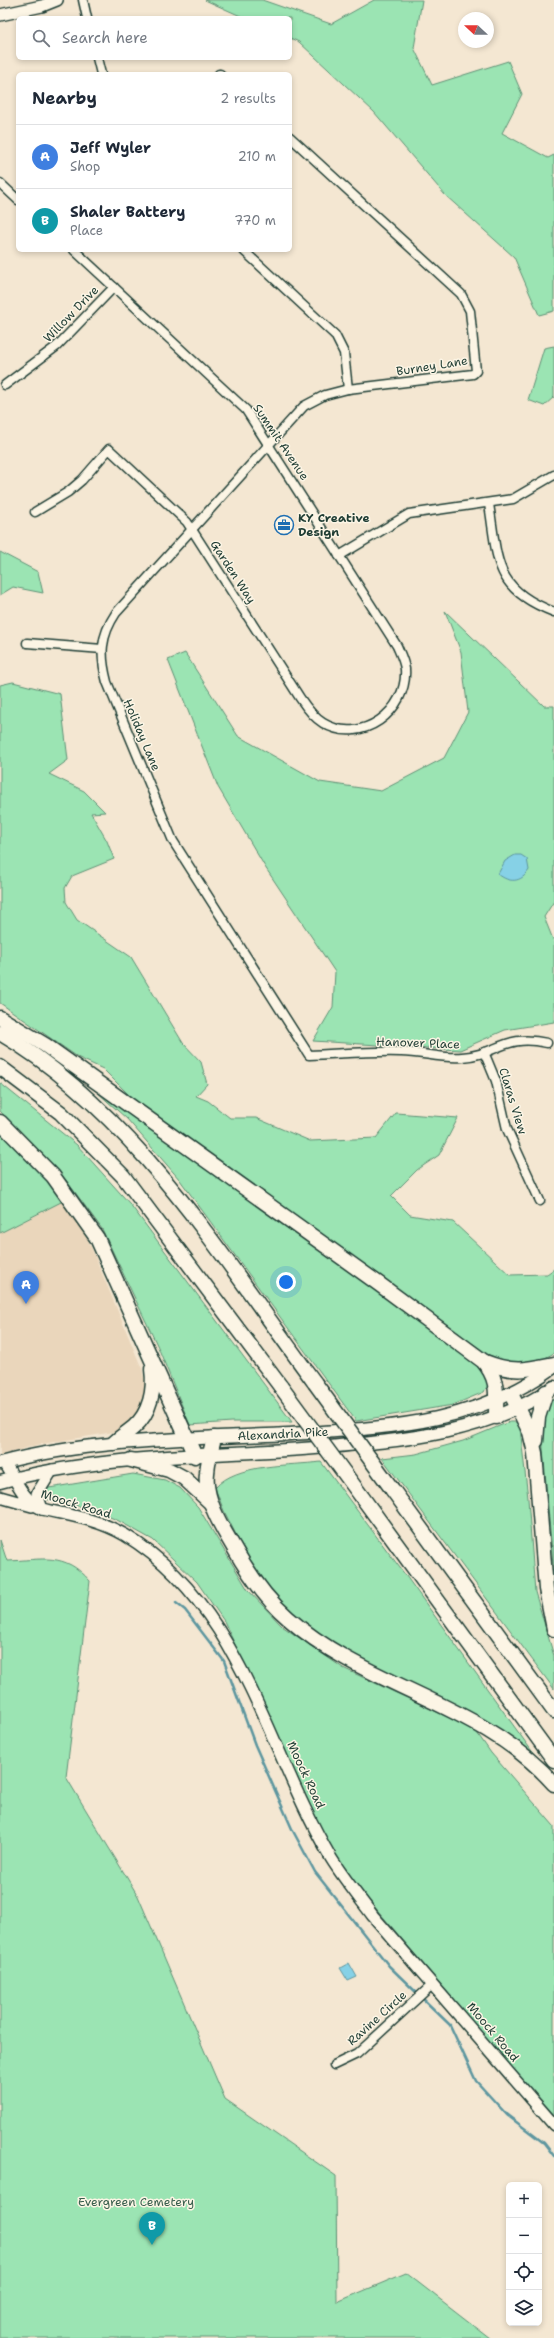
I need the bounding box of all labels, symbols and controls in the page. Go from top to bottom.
north arrow [458,12,494,48]
search box [16,16,292,60]
icon: search [30,27,52,49]
text: Search here [62,28,148,48]
text: Nearby [32,87,97,109]
text: 2 results [220,90,276,107]
text: Jeff Wyler [70,138,151,158]
text: A [40,148,50,165]
text: 210 m [238,148,276,165]
text: Shop [70,158,100,175]
text: Shaler Battery [70,202,185,222]
text: B [41,212,49,229]
text: 770 m [234,212,276,229]
text: Place [70,222,103,239]
street label: Willow Drive [40,282,102,346]
street label: Burney Lane [395,352,469,380]
street label: Summit Avenue [250,401,313,483]
place label: KY Creative Design [298,510,370,540]
office icon: KY Creative Design [273,514,295,536]
street label: Garden Way [207,537,259,607]
street label: Holiday Lane [120,697,164,774]
street label: Hanover Place [376,1034,460,1052]
street label: Claras View [495,1066,531,1137]
pin: A [13,1271,39,1304]
your location [276,1272,296,1292]
street label: Alexandria Pike [237,1424,329,1444]
street label: Moock Road [39,1486,114,1522]
street label: Moock Road [283,1739,329,1812]
street label: Ravine Circle [344,1987,410,2049]
street label: Moock Road [463,1999,523,2065]
map controls [506,2182,542,2326]
button: + [506,2182,542,2218]
park label: Evergreen Cemetery [78,2194,194,2210]
pin: B [139,2212,165,2245]
button: − [506,2218,542,2254]
button: locate [506,2254,542,2290]
button: layers [506,2290,542,2326]

